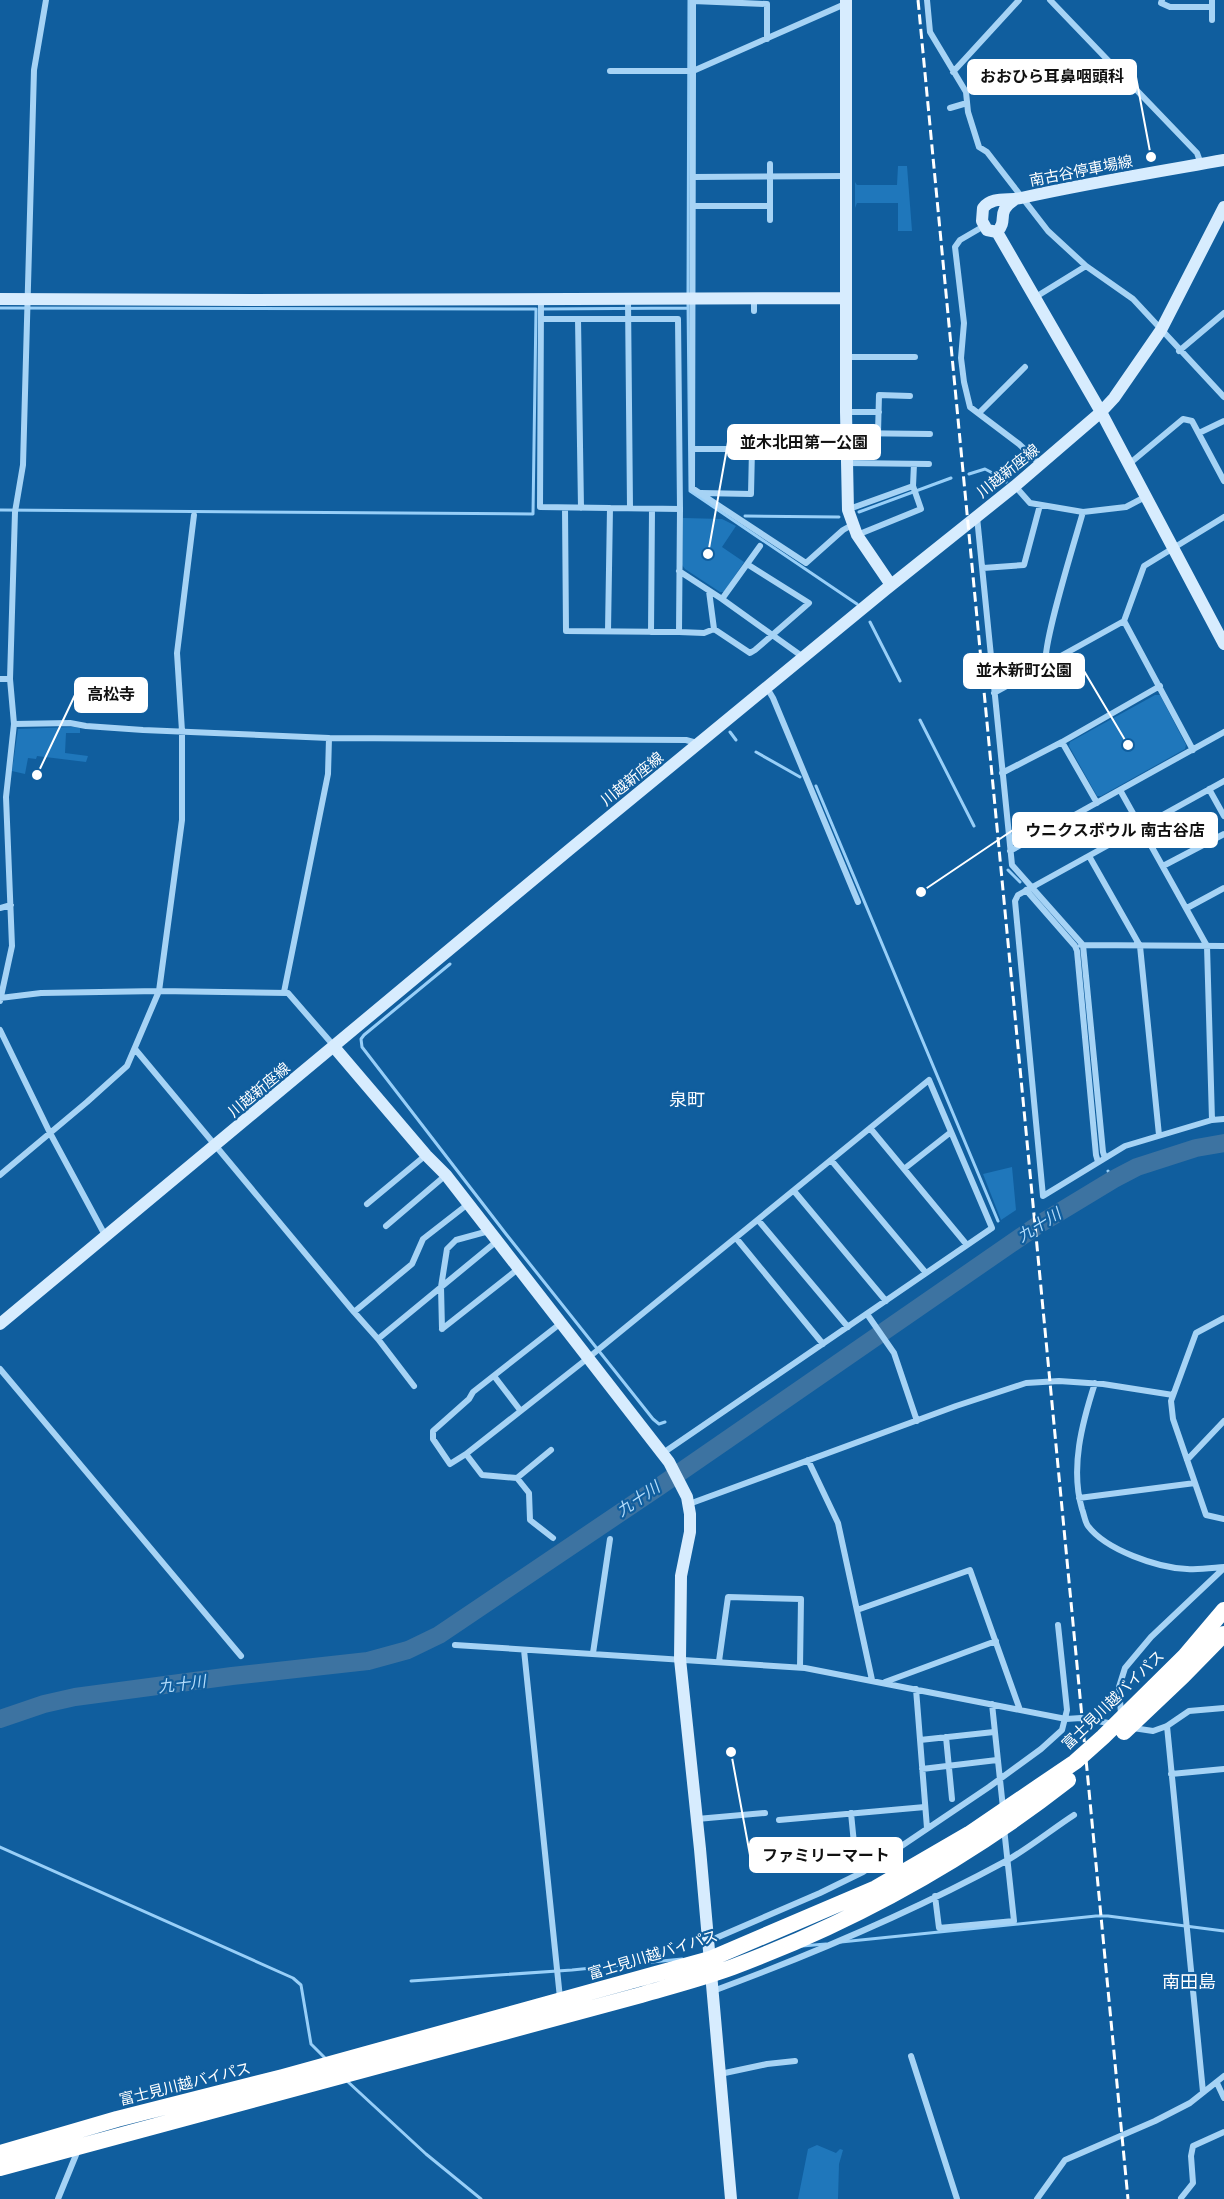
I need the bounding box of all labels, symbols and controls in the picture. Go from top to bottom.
callout: おおひら耳鼻咽頭科 [968,60,1136,94]
text: おおひら耳鼻咽頭科 [980,67,1124,86]
street label: 南古谷停車場線 [1028,152,1134,190]
callout: 並木北田第一公園 [728,425,880,459]
text: 並木北田第一公園 [740,433,868,452]
street label: 川越新座線 [973,440,1043,502]
callout: 並木新町公園 [964,654,1084,688]
text: 並木新町公園 [976,661,1072,680]
callout: 高松寺 [75,678,147,712]
text: 高松寺 [87,685,135,704]
street label: 川越新座線 [597,748,667,810]
callout: ウニクスボウル 南古谷店 [1013,813,1217,847]
text: ウニクスボウル 南古谷店 [1025,821,1205,840]
street label: 川越新座線 [224,1059,294,1121]
district label: 泉町 [669,1089,705,1111]
water label: 九十川 [1014,1203,1066,1246]
water label: 九十川 [613,1477,665,1520]
street label: 富士見川越バイパス [1058,1647,1168,1753]
water label: 九十川 [157,1671,209,1696]
callout: ファミリーマート [750,1838,902,1872]
text: ファミリーマート [762,1846,890,1865]
street label: 富士見川越バイパス [586,1927,720,1983]
district label: 南田島 [1162,1971,1216,1993]
street label: 富士見川越バイパス [117,2059,253,2109]

